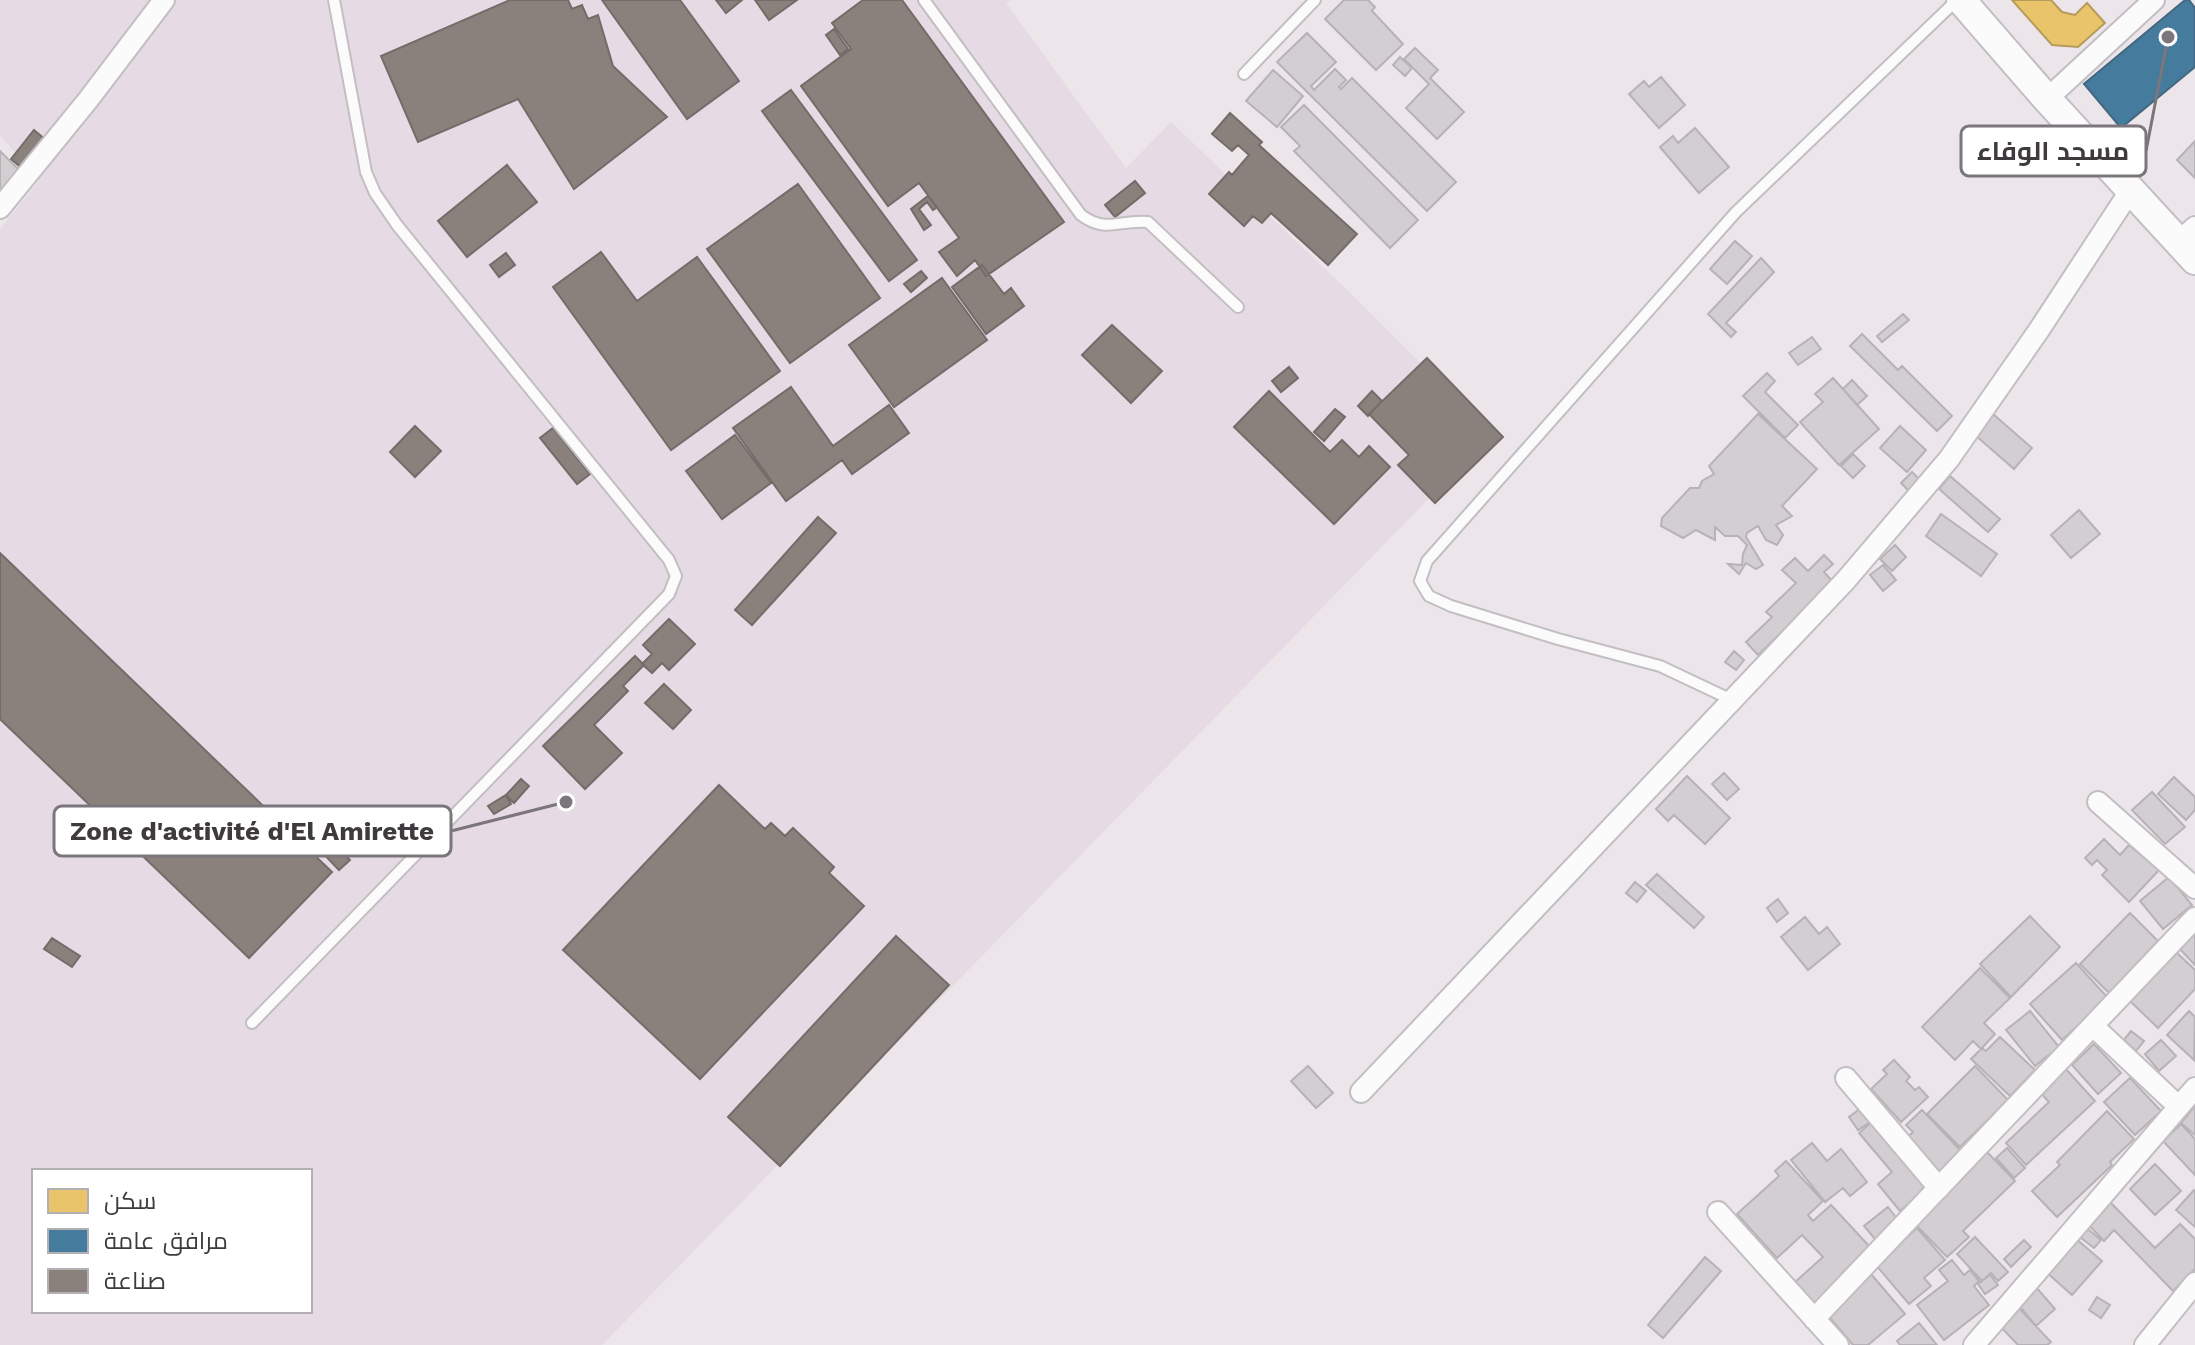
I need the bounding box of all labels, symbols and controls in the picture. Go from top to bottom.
callout: مسجد الوفاء [1961,126,2146,176]
text: مسجد الوفاء [1977,136,2129,166]
callout: Zone d'activité d'El Amirette [54,806,451,856]
text: Zone d'activité d'El Amirette [70,816,434,846]
legend [32,1169,312,1313]
text: سكن [104,1187,156,1215]
text: مرافق عامة [104,1227,228,1256]
text: صناعة [104,1267,166,1295]

